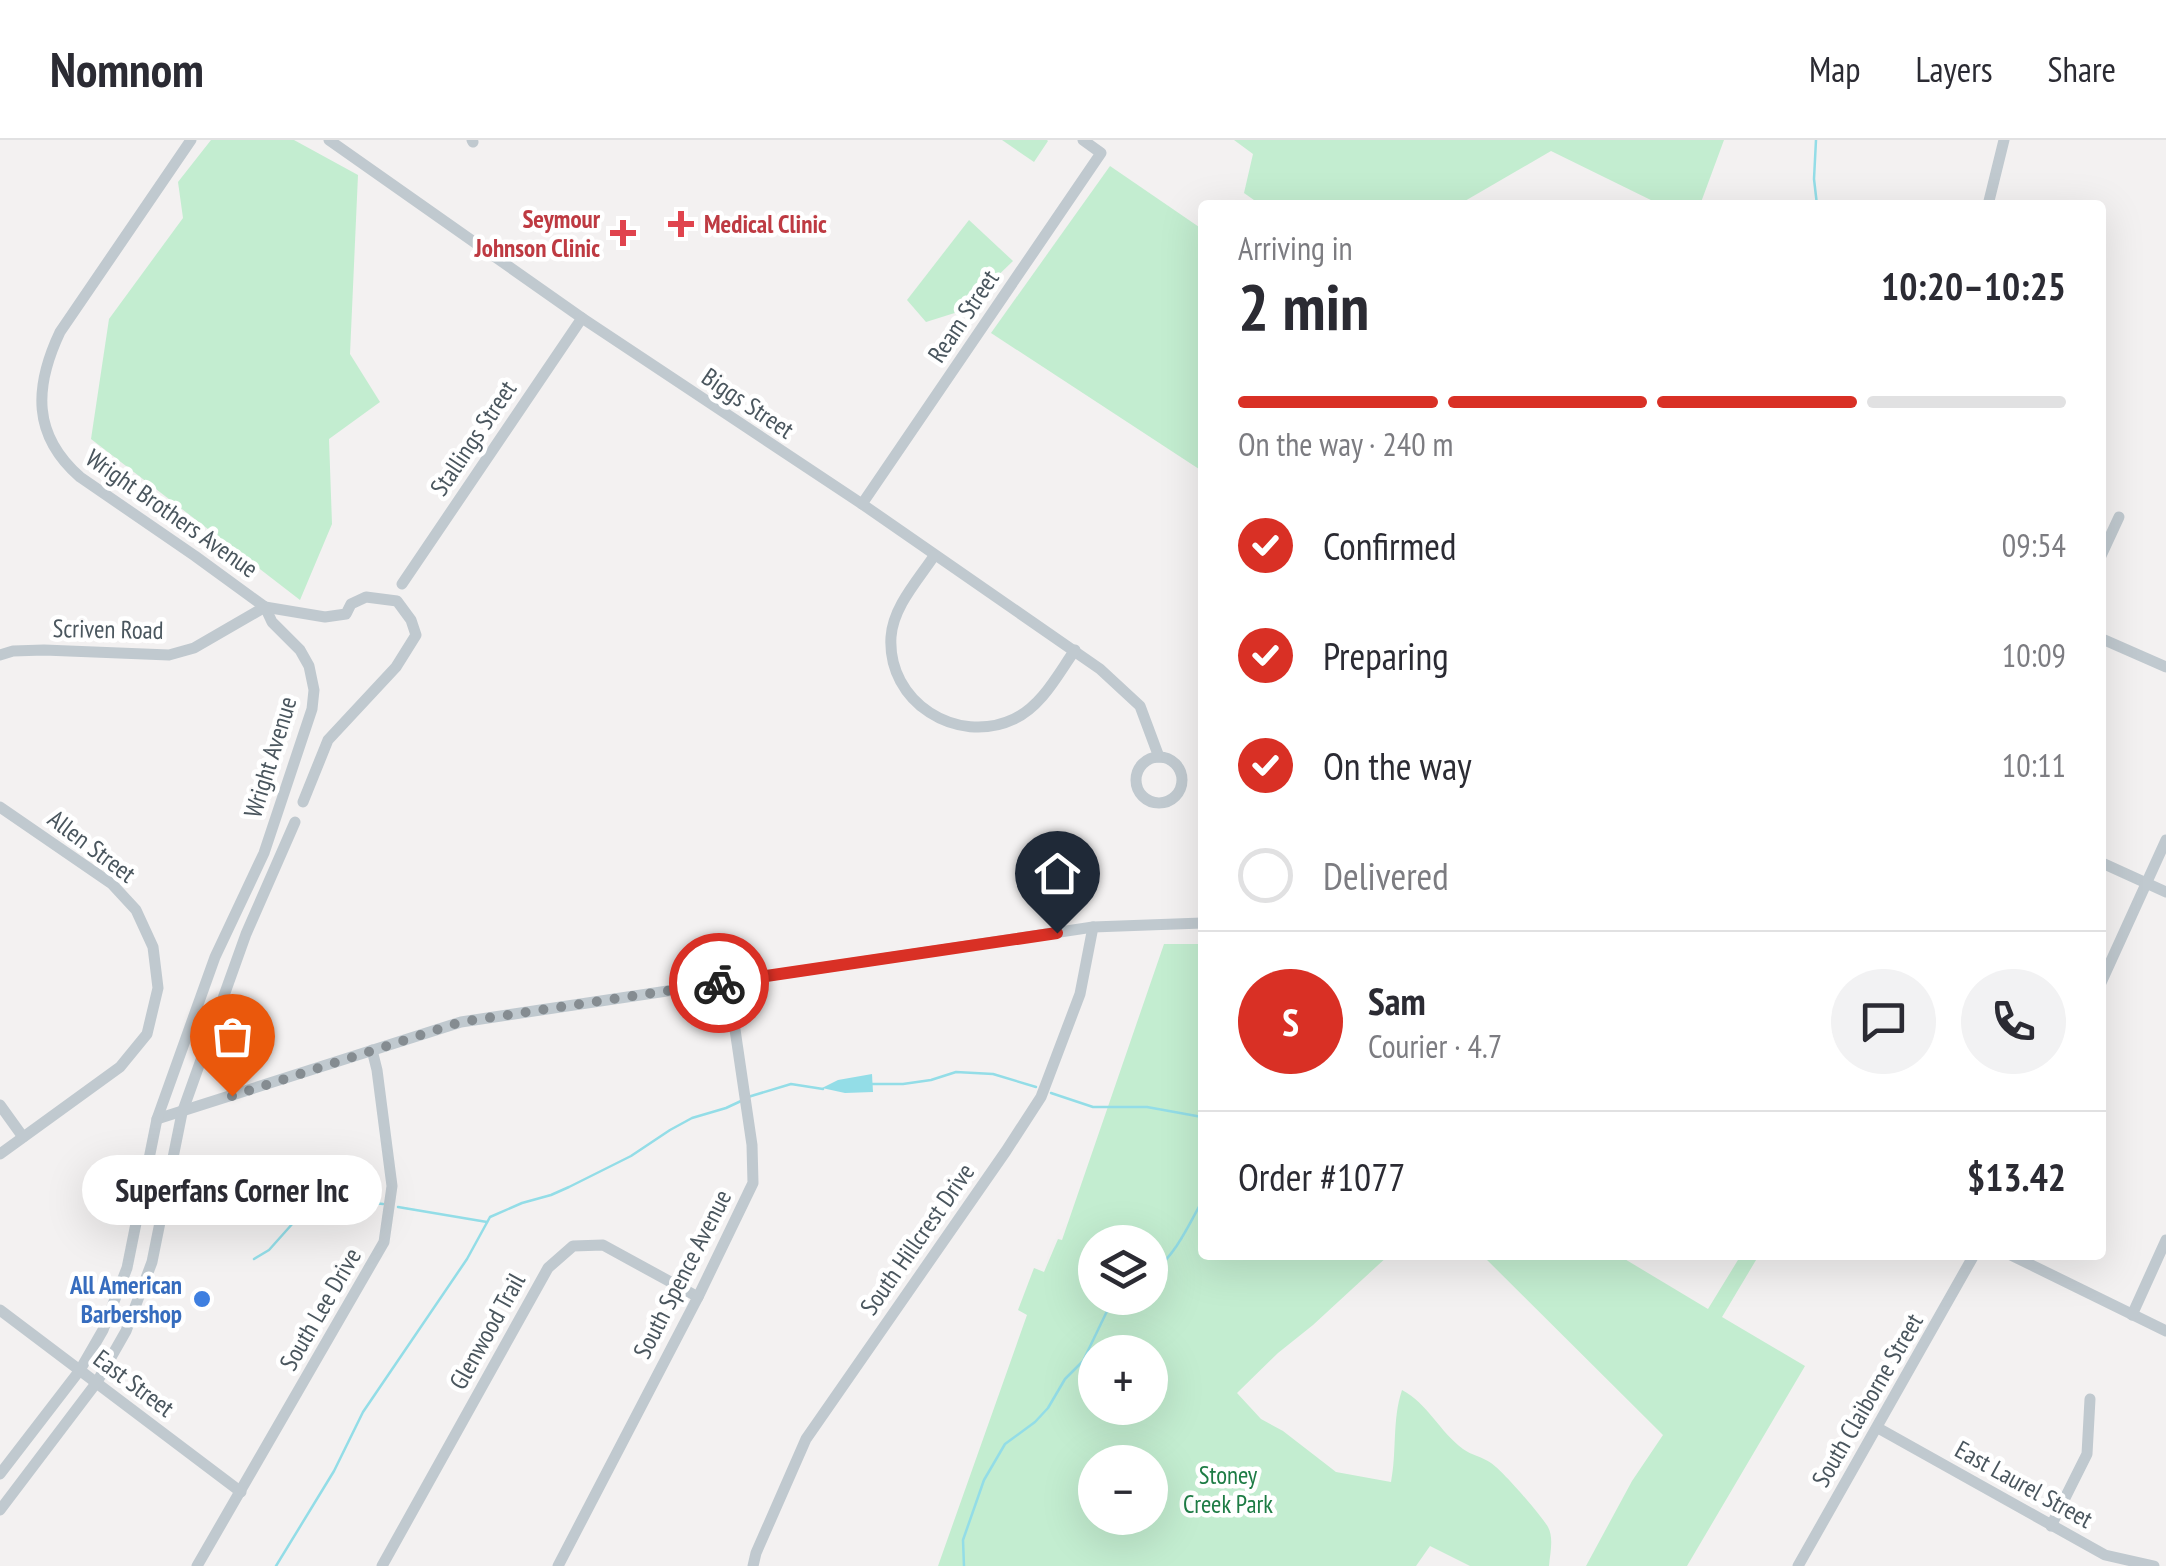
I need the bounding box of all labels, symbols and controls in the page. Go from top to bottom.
text: Nomnom [50,38,204,100]
text: Map [1809,46,1860,92]
text: Layers [1915,46,1993,92]
text: Share [2048,46,2116,92]
place label: Seymour Johnson Clinic [474,203,601,264]
place label: Medical Clinic [704,208,827,240]
marker: Medical Clinic [668,211,694,237]
marker: Seymour Johnson Clinic [610,220,636,246]
text: Arriving in [1238,227,1353,269]
text: 10:20–10:25 [1881,261,2066,310]
street label: Ream Street [920,264,1006,368]
text: 2 min [1238,264,1369,348]
street label: Biggs Street [696,361,800,445]
street label: Stallings Street [423,374,523,502]
text: On the way · 240 m [1238,423,1453,465]
street label: Wright Brothers Avenue [80,442,264,584]
icon: check [1238,518,1293,573]
text: Confirmed [1323,521,1456,570]
text: 09:54 [2002,524,2066,566]
street label: Scriven Road [52,612,164,646]
icon: check [1238,628,1293,683]
text: Preparing [1323,631,1449,680]
text: 10:09 [2002,634,2066,676]
street label: Wright Avenue [236,693,304,821]
icon: check [1238,738,1293,793]
text: On the way [1323,741,1471,790]
text: 10:11 [2002,744,2066,786]
street label: Allen Street [42,803,142,889]
pin [1015,831,1100,934]
icon: home [1030,846,1085,901]
text: Delivered [1323,851,1449,900]
courier [669,933,769,1033]
icon: bike [692,956,747,1011]
button: chat [1831,969,1936,1074]
button: phone [1961,969,2066,1074]
text: Sam [1368,976,1426,1025]
pin [190,994,275,1097]
text: S [1282,997,1299,1046]
icon: bag [205,1009,260,1064]
text: Courier · 4.7 [1368,1025,1502,1067]
text: Order #1077 [1238,1152,1405,1201]
text: $13.42 [1967,1152,2066,1201]
callout: Superfans Corner Inc [82,1156,382,1226]
street label: South Hillcrest Drive [853,1157,981,1321]
text: Superfans Corner Inc [115,1169,349,1211]
street label: South Spence Avenue [626,1184,738,1364]
map controls [1078,1225,1168,1535]
button: layers [1078,1225,1168,1315]
street label: South Lee Drive [272,1242,368,1376]
street label: Glenwood Trail [442,1267,532,1395]
place label: All American Barbershop [69,1269,182,1330]
marker: All American Barbershop [191,1288,213,1310]
street label: South Claiborne Street [1804,1307,1930,1492]
button: + [1078,1335,1168,1425]
street label: East Street [87,1342,181,1424]
street label: East Laurel Street [1950,1433,2098,1535]
button: − [1078,1445,1168,1535]
park label: Stoney Creek Park [1183,1459,1273,1520]

